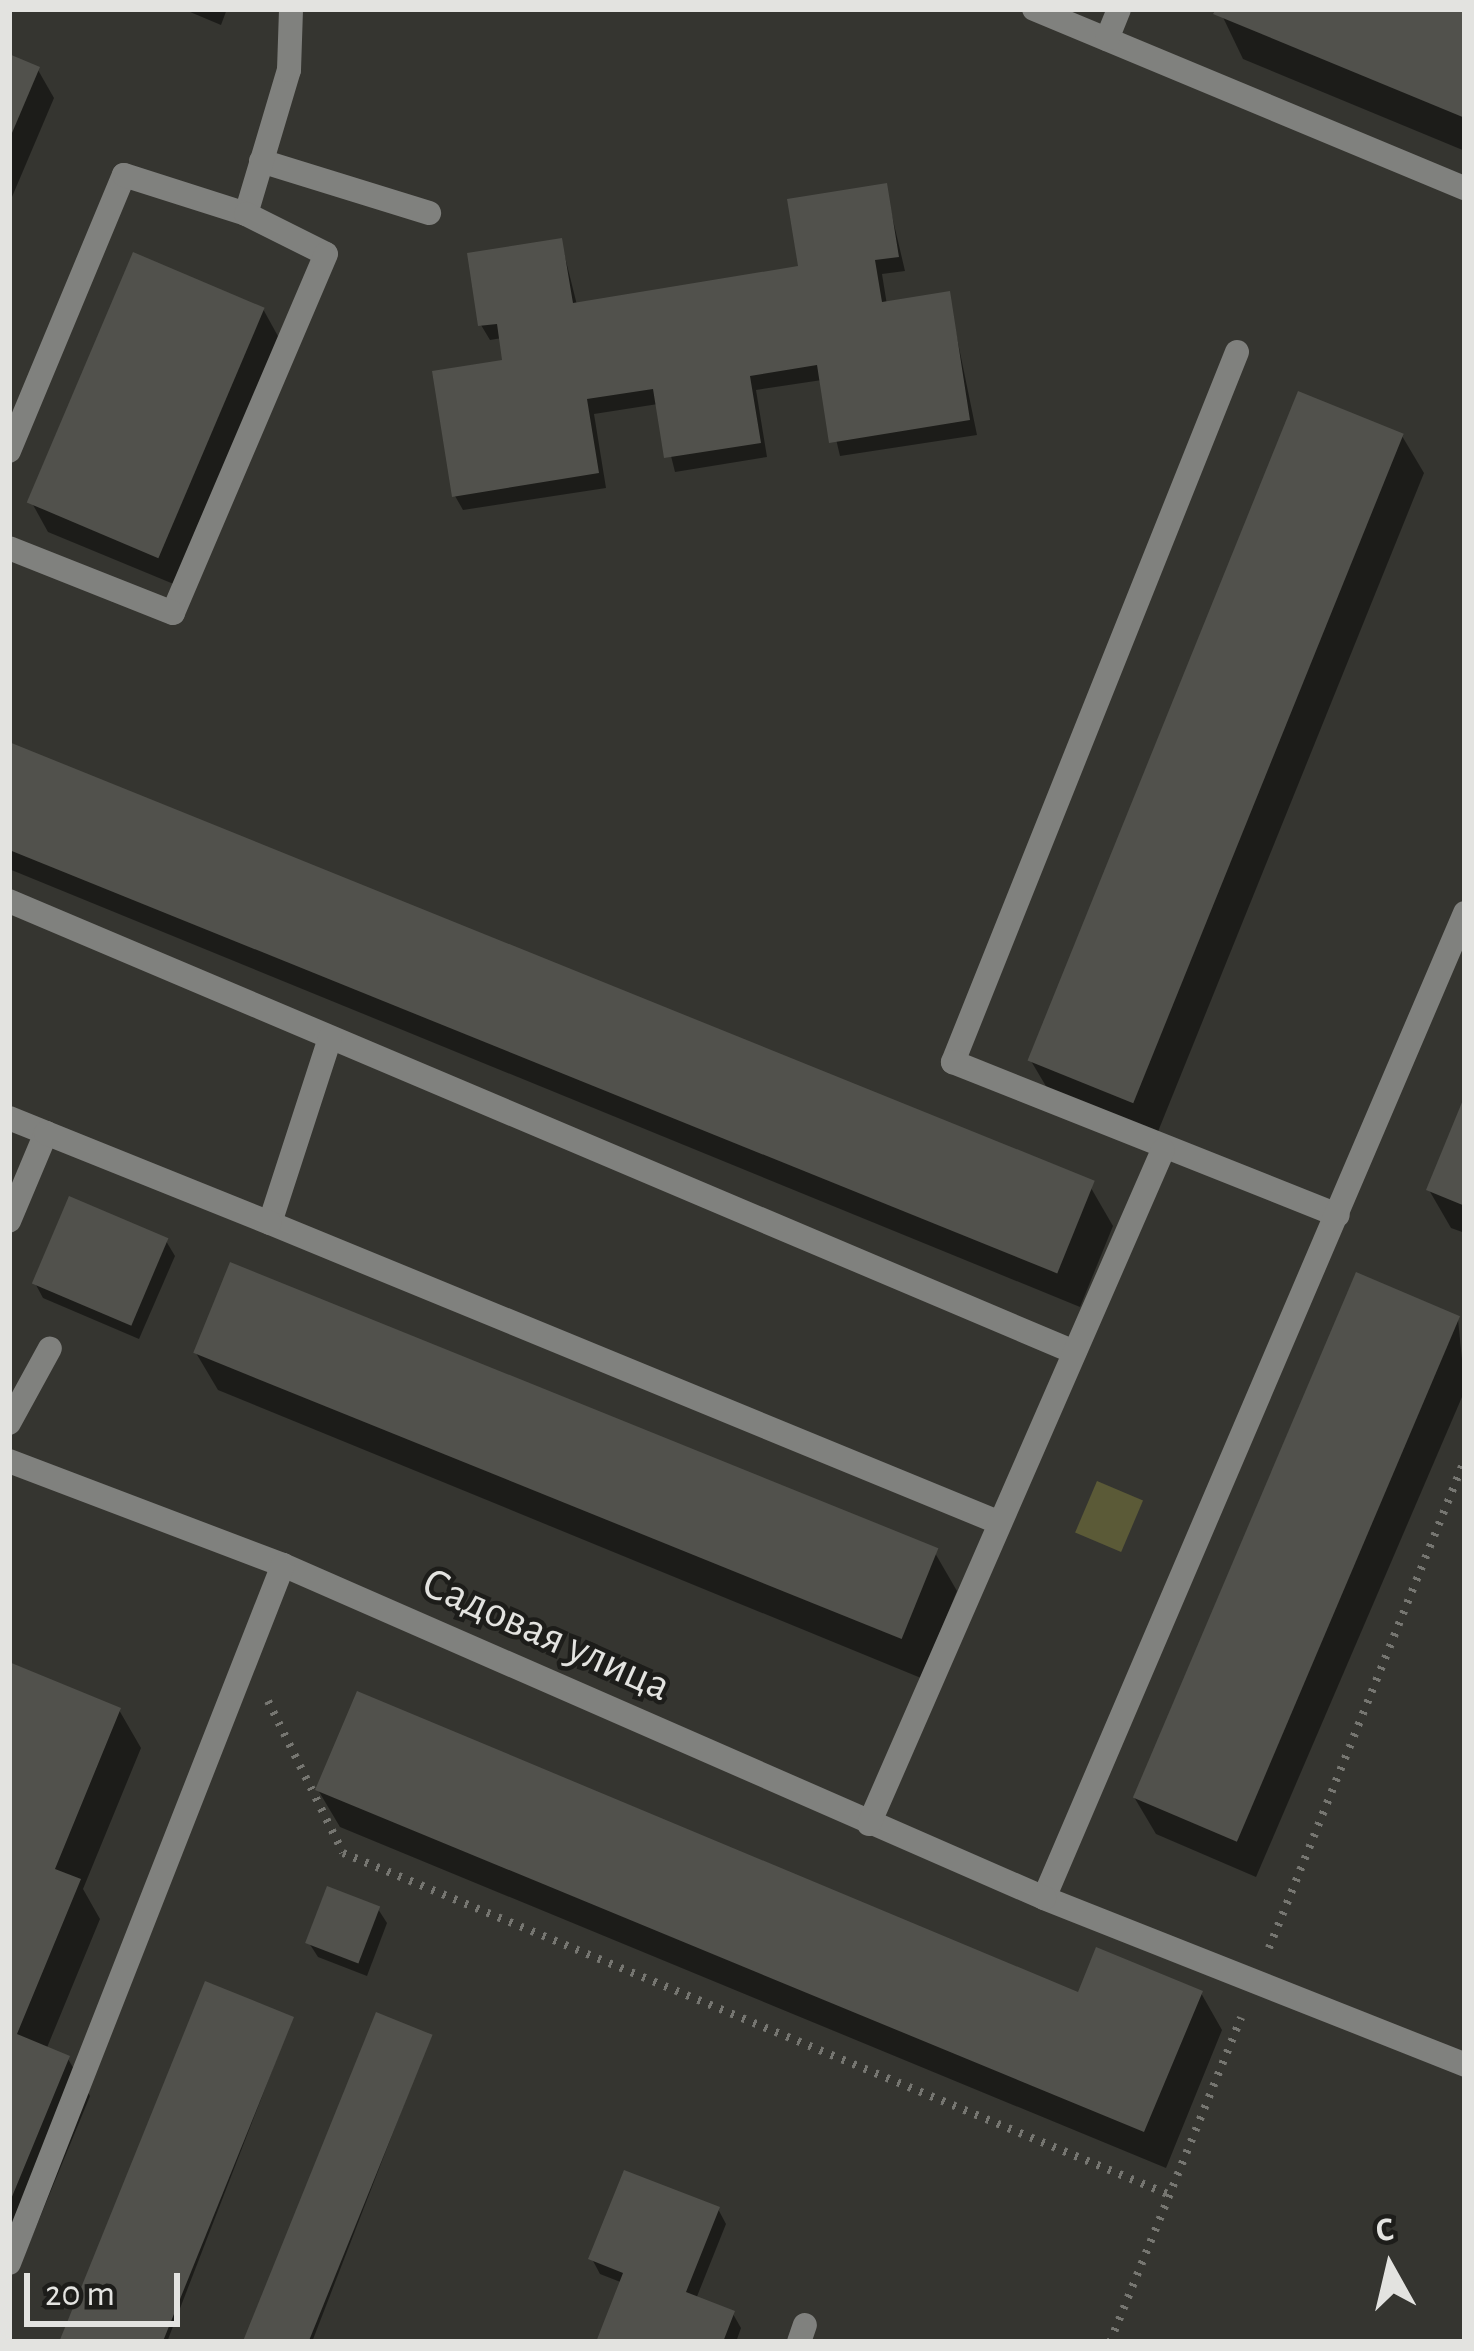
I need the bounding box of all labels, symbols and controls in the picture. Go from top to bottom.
street label: Садовая улица [413,1556,679,1714]
north arrow [1330,2207,1450,2327]
text: С [1374,2213,1396,2248]
scale bar [30,2249,186,2323]
text: 20 m [45,2276,115,2312]

